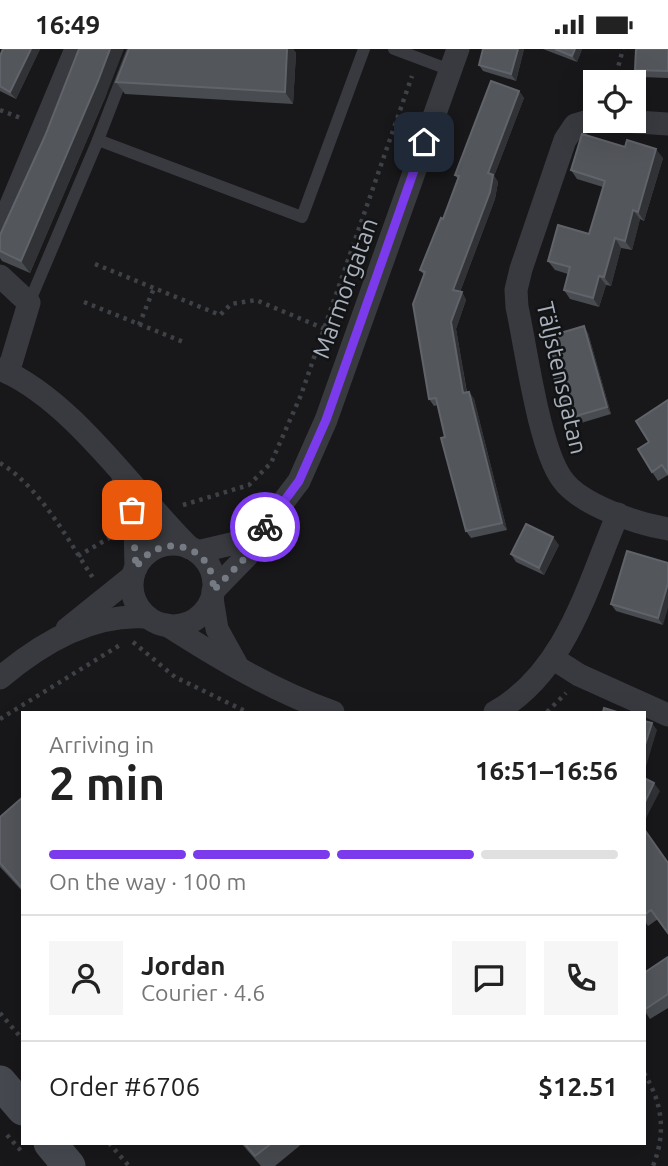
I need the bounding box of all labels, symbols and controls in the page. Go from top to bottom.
text: 16:49 [35,10,100,39]
map controls [583,70,646,133]
button: locate [583,70,646,133]
pin [394,112,454,172]
icon: home [405,123,443,161]
street label: Marmorgatan [307,214,383,362]
street label: Täljstensgatan [531,299,593,457]
pin [102,480,162,540]
icon: bag [113,491,151,529]
courier [230,492,300,562]
icon: bike [246,508,284,546]
text: Arriving in [49,732,154,757]
text: 16:51–16:56 [475,756,618,785]
text: 2 min [49,757,165,809]
text: On the way · 100 m [49,869,246,894]
button: person [49,941,123,1015]
button: chat [452,941,526,1015]
button: phone [544,941,618,1015]
text: Jordan [141,951,226,980]
text: Courier · 4.6 [141,980,265,1005]
text: Order #6706 [49,1072,200,1101]
text: $12.51 [538,1072,618,1101]

